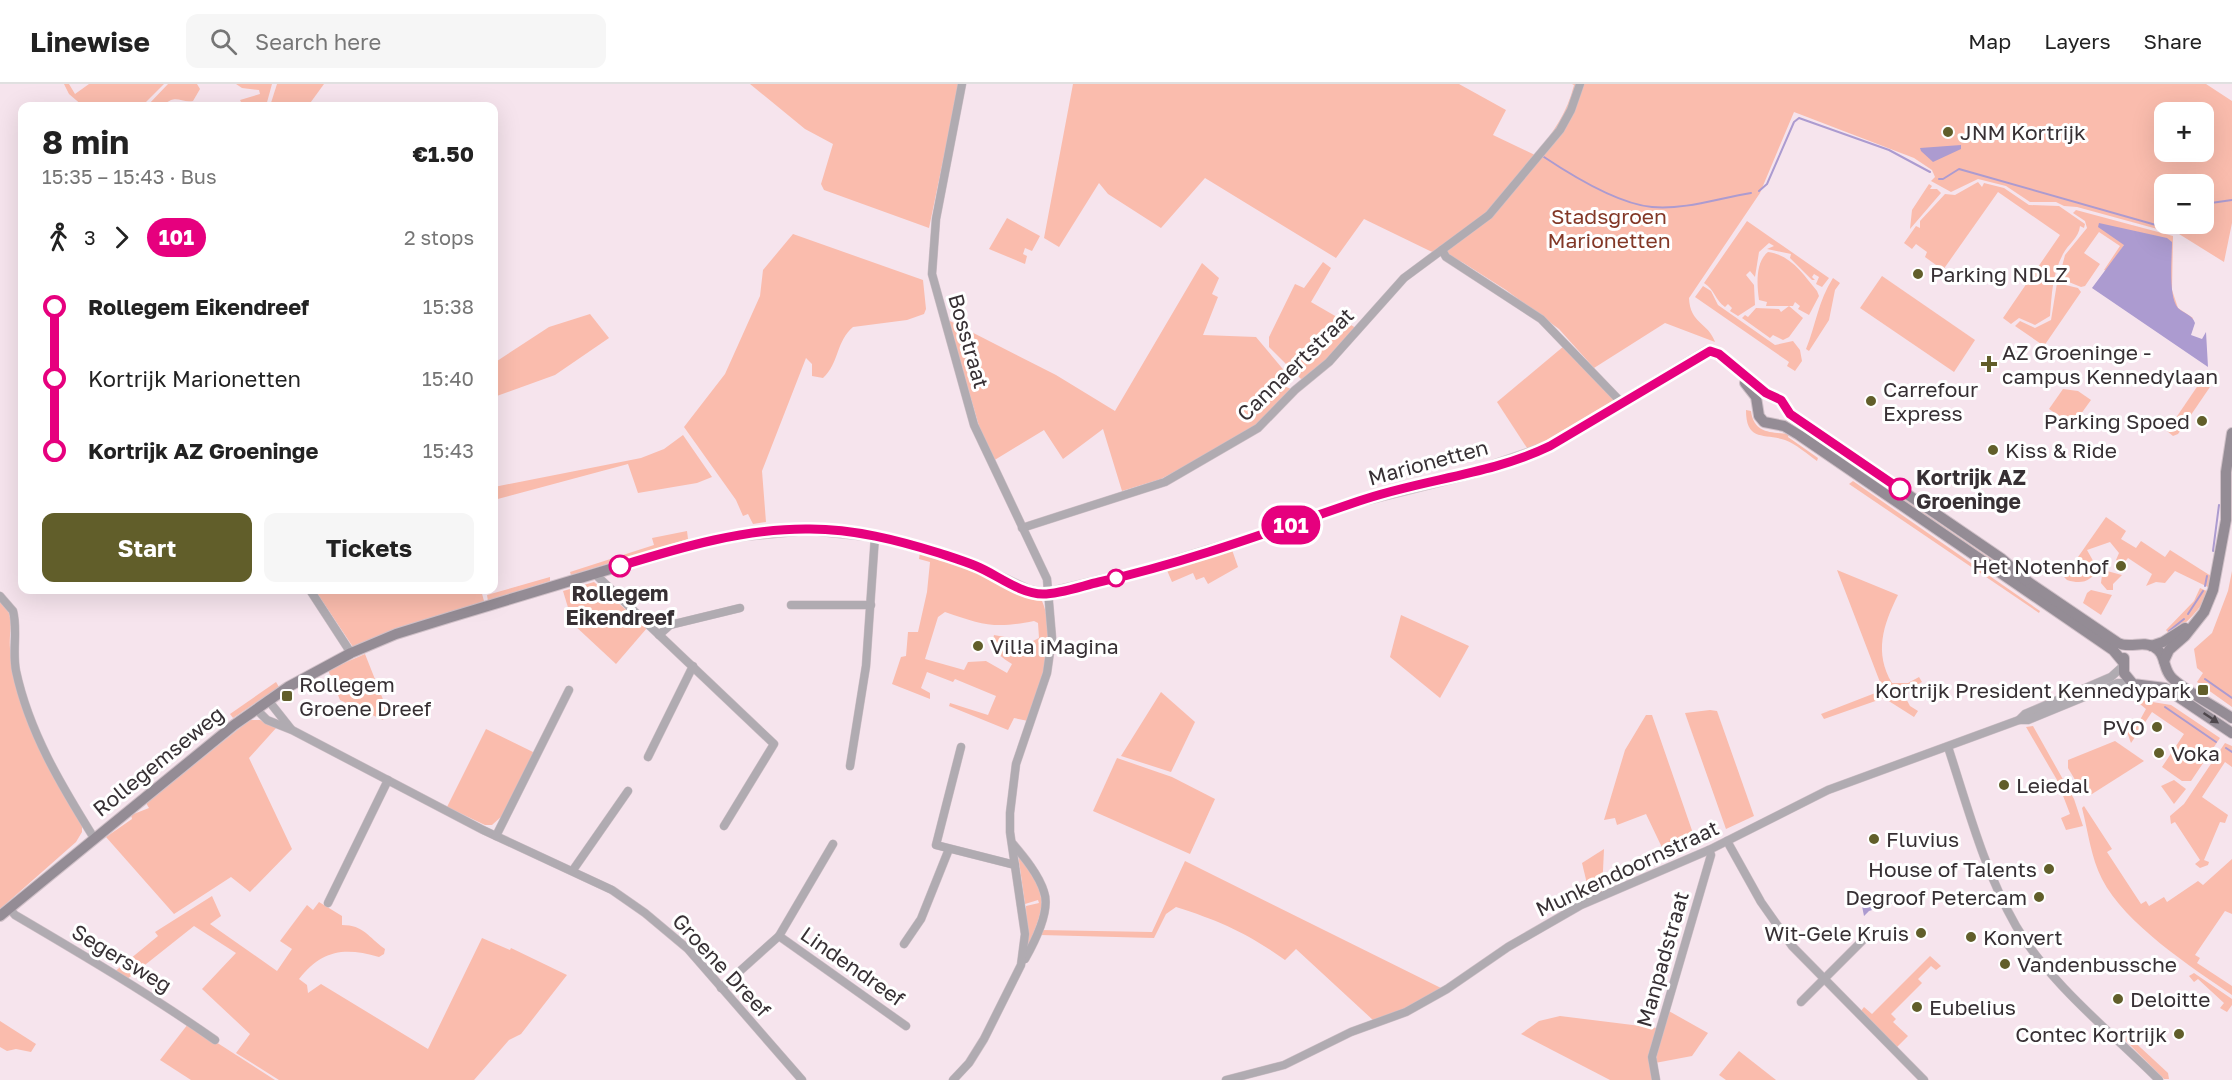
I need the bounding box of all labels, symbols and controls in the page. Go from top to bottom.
search box [186,14,606,68]
text: Linewise [30,25,150,58]
icon: search [207,25,240,58]
text: Search here [255,28,381,55]
text: Map [1968,28,2011,54]
text: Layers [2044,28,2111,54]
text: Share [2144,28,2202,54]
map controls [2154,102,2214,234]
button: + [2154,102,2214,162]
place label: JNM Kortrijk [1960,119,2086,145]
text: 8 min [42,122,129,161]
marker: JNM Kortrijk [1941,125,1955,139]
text: €1.50 [412,140,474,167]
text: 15:35 – 15:43 · Bus [42,164,217,188]
button: − [2154,174,2214,234]
park label: Stadsgroen Marionetten [1547,203,1671,253]
icon: walk [42,221,75,254]
icon: forward [105,221,138,254]
text: 101 [159,224,194,250]
text: 3 [84,225,96,249]
text: 2 stops [404,225,474,249]
place label: Parking NDLZ [1930,261,2068,287]
marker: Parking NDLZ [1911,267,1925,281]
street label: Bosstraat [943,291,995,391]
text: Rollegem Eikendreef [88,293,309,320]
text: 15:38 [423,294,474,318]
street label: Cannaertstraat [1231,302,1359,426]
place label: AZ Groeninge - campus Kennedylaan [2002,339,2218,389]
marker: AZ Groeninge - campus Kennedylaan [1980,355,1998,373]
text: Kortrijk Marionetten [88,365,301,392]
text: 15:40 [422,366,474,390]
place label: Carrefour Express [1883,376,1978,426]
marker: Carrefour Express [1864,394,1878,408]
place label: Parking Spoed [2044,408,2190,434]
marker: Parking Spoed [2195,414,2209,428]
street label: Marionetten [1365,434,1491,490]
text: Kortrijk AZ Groeninge [88,437,318,464]
place label: Kiss & Ride [2005,437,2117,463]
text: 15:43 [423,438,474,462]
marker: Kiss & Ride [1986,443,2000,457]
place label: Kortrijk AZ Groeninge [1916,464,2026,514]
marker: Kortrijk AZ Groeninge [1889,478,1911,500]
line badge: 101 [1256,506,1326,544]
text: 101 [1273,512,1309,538]
button: Start [42,513,252,582]
button: Tickets [264,513,474,582]
place label: Het Notenhof [1972,553,2109,579]
marker: Rollegem Eikendreef [609,555,631,577]
marker: Het Notenhof [2114,559,2128,573]
unlabelled marker [1107,569,1125,587]
place label: Rollegem Eikendreef [566,580,675,630]
place label: Vil!a iMagina [990,633,1119,659]
marker: Vil!a iMagina [971,639,985,653]
place label: Rollegem Groene Dreef [299,671,432,721]
place label: Kortrijk President Kennedypark [1875,677,2191,703]
marker: Kortrijk President Kennedypark [2196,683,2210,697]
marker: Rollegem Groene Dreef [280,689,294,703]
street label: Rollegemseweg [87,700,229,822]
one-way arrow [2202,712,2218,724]
place label: PVO [2102,714,2145,740]
marker: PVO [2150,720,2164,734]
place label: Voka [2171,740,2220,766]
marker: Voka [2152,746,2166,760]
place label: Leiedal [2016,772,2089,798]
marker: Leiedal [1997,778,2011,792]
street label: Munkendoornstraat [1531,814,1723,922]
place label: Fluvius [1886,826,1959,852]
marker: Fluvius [1867,832,1881,846]
place label: House of Talents [1868,856,2037,882]
marker: House of Talents [2042,862,2056,876]
place label: Degroof Petercam [1845,884,2027,910]
street label: Manpadstraat [1630,888,1694,1030]
marker: Degroof Petercam [2032,890,2046,904]
street label: Groene Dreef [667,908,777,1023]
street label: Segersweg [67,918,177,998]
place label: Wit-Gele Kruis [1764,920,1909,946]
street label: Lindendreef [796,921,910,1012]
place label: Konvert [1983,924,2063,950]
marker: Wit-Gele Kruis [1914,926,1928,940]
marker: Konvert [1964,930,1978,944]
place label: Vandenbussche [2017,951,2177,977]
marker: Vandenbussche [1998,957,2012,971]
place label: Deloitte [2130,986,2210,1012]
marker: Deloitte [2111,992,2125,1006]
place label: Eubelius [1929,994,2016,1020]
marker: Eubelius [1910,1000,1924,1014]
place label: Contec Kortrijk [2015,1021,2167,1047]
marker: Contec Kortrijk [2172,1027,2186,1041]

